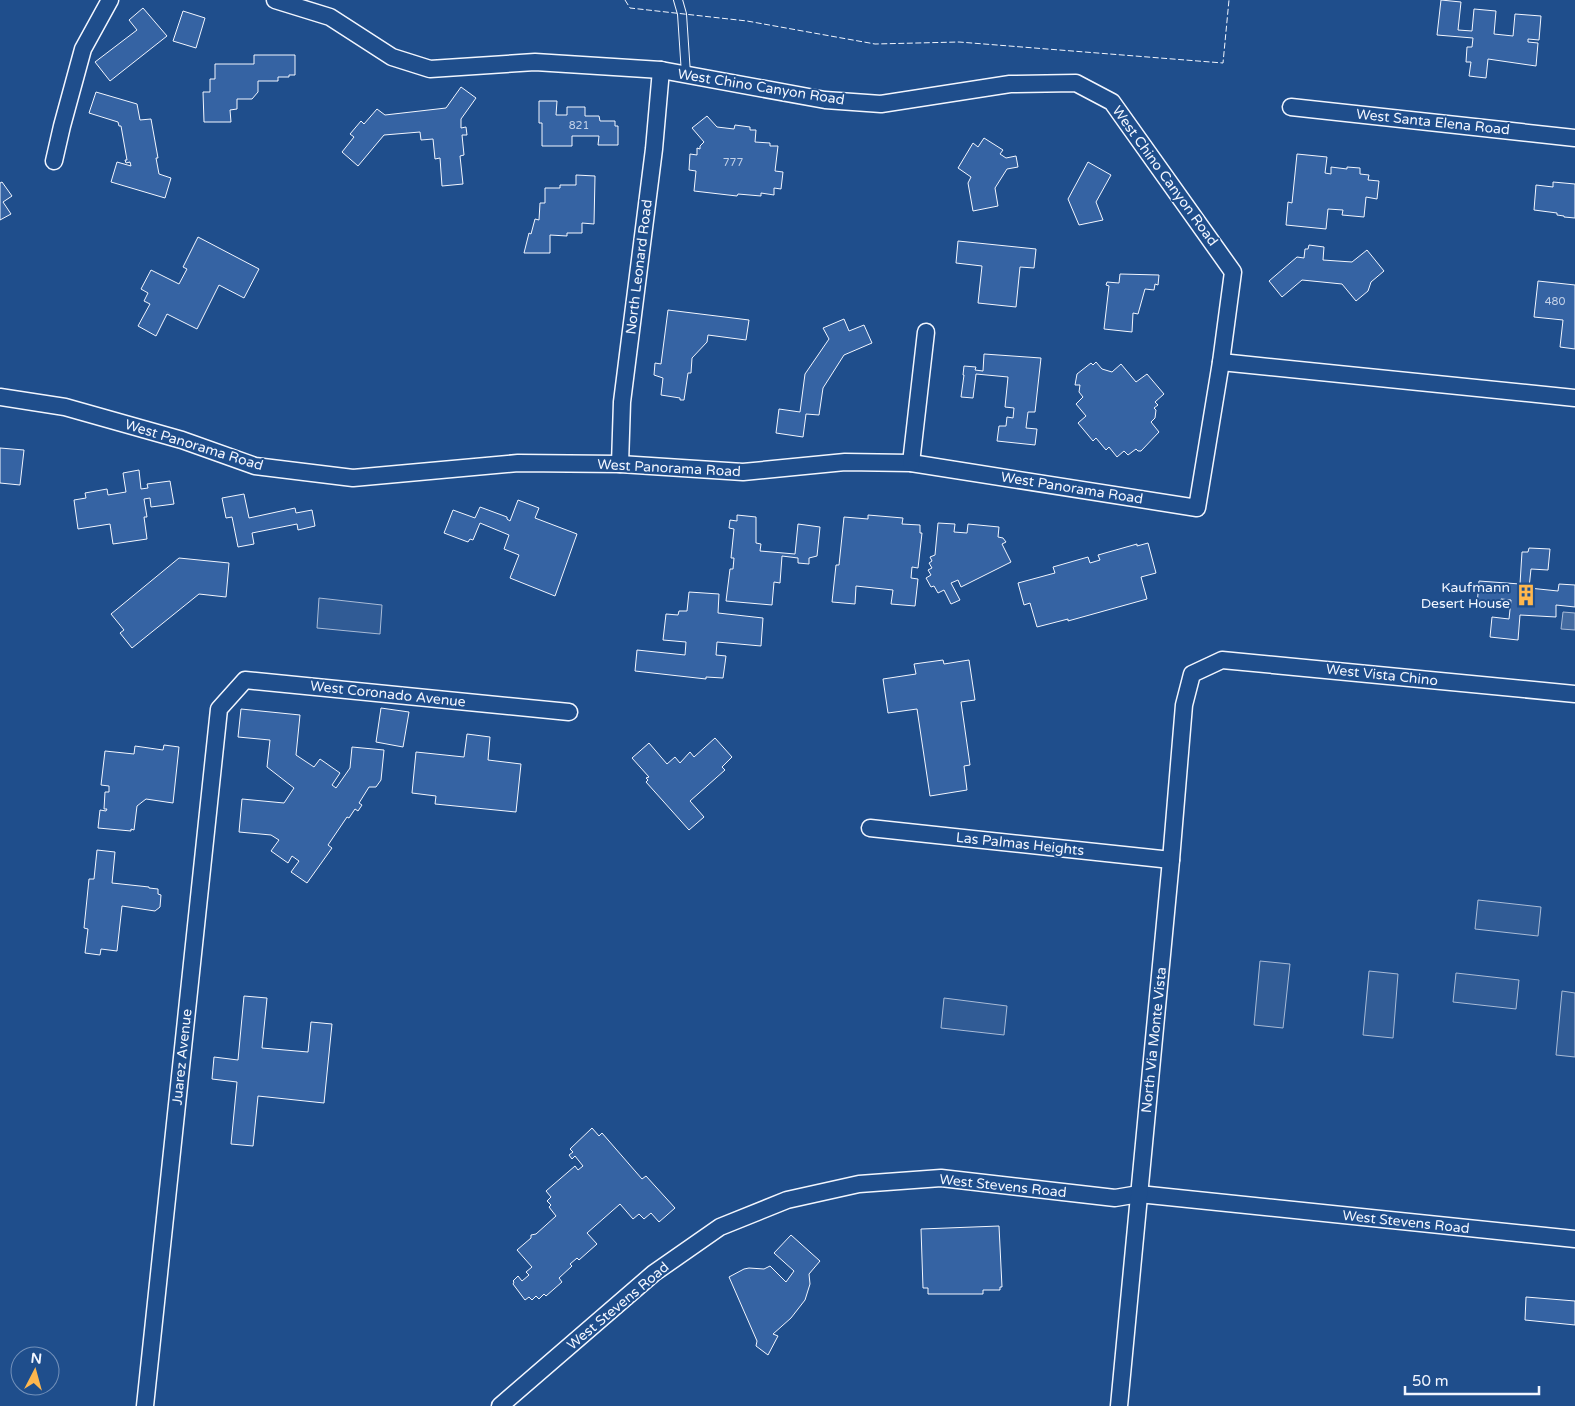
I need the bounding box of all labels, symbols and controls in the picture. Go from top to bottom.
street label: West Chino Canyon Road [676,65,846,109]
street label: West Chino Canyon Road [1109,103,1221,249]
street label: West Santa Elena Road [1355,105,1511,139]
house number: 821 [569,119,589,132]
house number: 777 [723,156,743,169]
street label: North Leonard Road [622,198,656,336]
house number: 480 [1545,295,1565,308]
street label: West Panorama Road [123,416,265,474]
street label: West Panorama Road [597,456,741,480]
street label: West Panorama Road [1000,468,1144,508]
place label: Kaufmann Desert House [1421,579,1510,612]
building icon: Kaufmann Desert House [1513,582,1539,608]
street label: West Vista Chino [1325,661,1439,689]
street label: West Coronado Avenue [309,677,467,711]
street label: Las Palmas Heights [955,829,1085,859]
street label: North Via Monte Vista [1138,966,1170,1114]
street label: Juarez Avenue [168,1008,196,1106]
street label: West Stevens Road [939,1171,1067,1201]
street label: West Stevens Road [1342,1207,1470,1237]
street label: West Stevens Road [564,1258,672,1354]
north arrow [10,1346,60,1396]
text: N [30,1350,43,1368]
scale bar [1405,1364,1539,1396]
text: 50 m [1412,1372,1449,1390]

